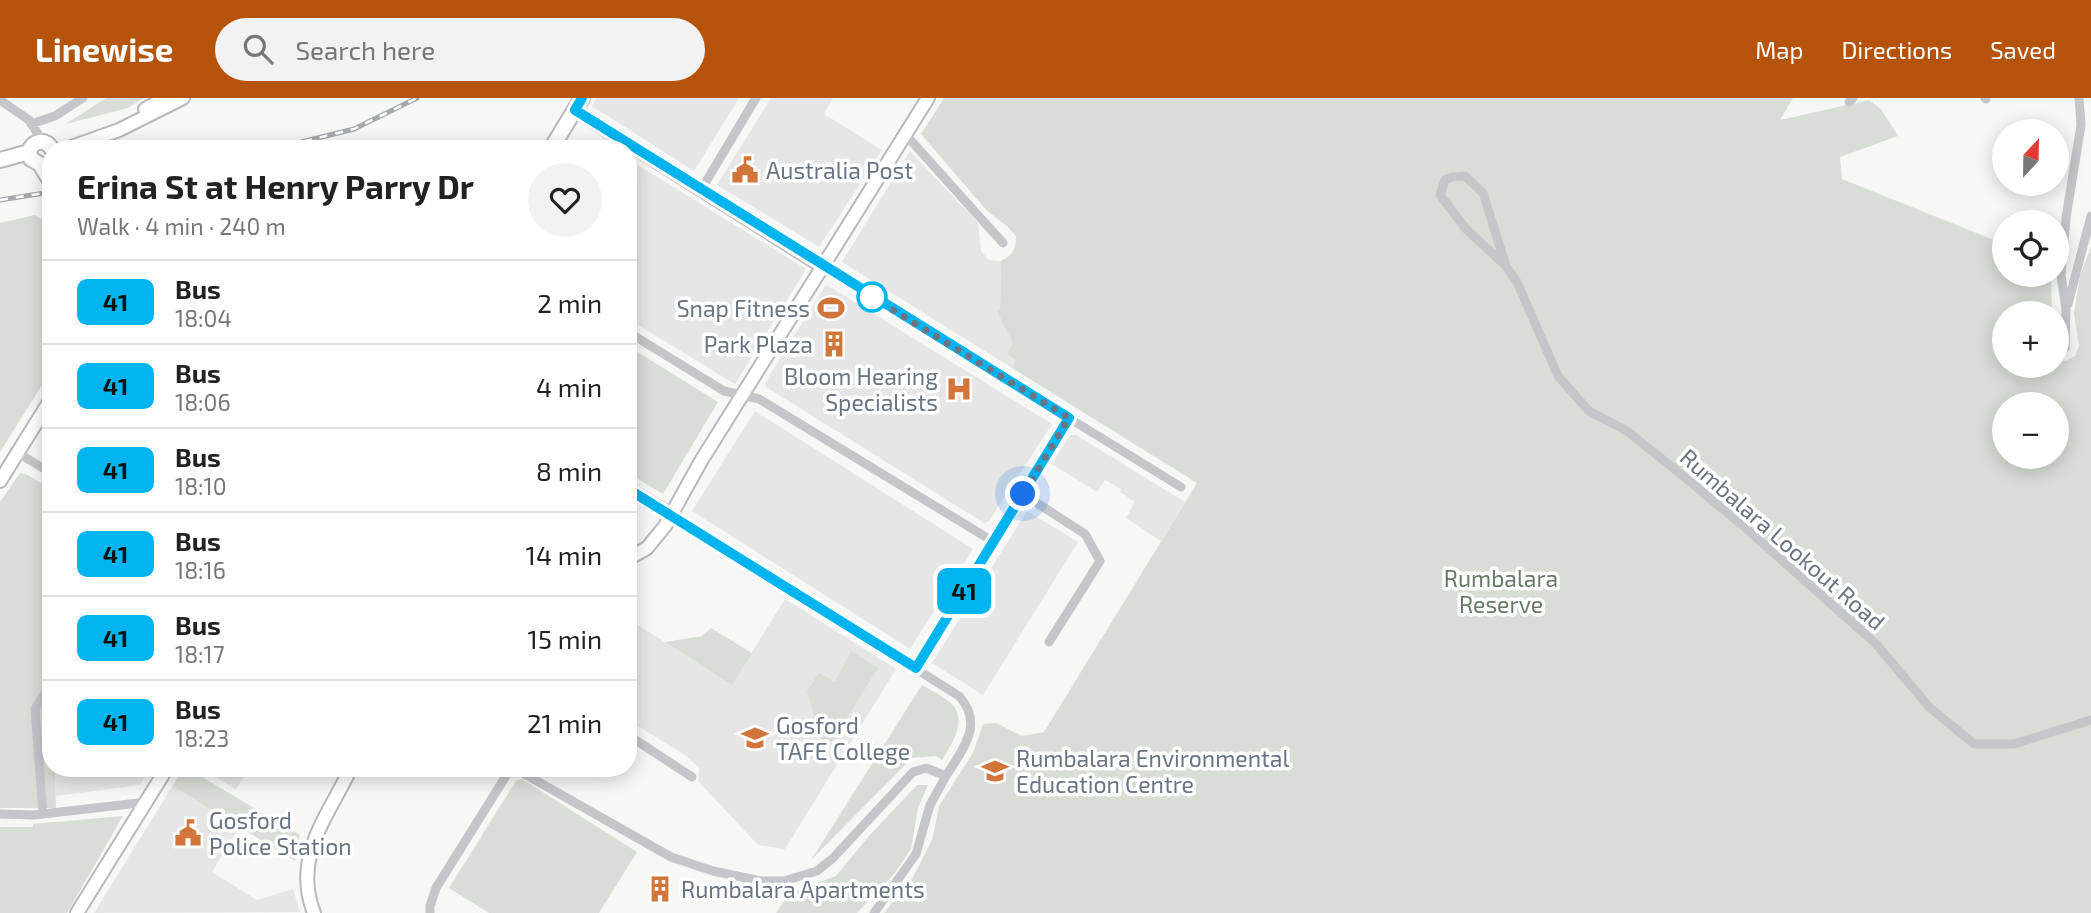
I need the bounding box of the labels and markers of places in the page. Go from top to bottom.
public building icon: Australia Post [730,155,760,185]
place label: Australia Post [766,156,913,184]
unlabelled marker [857,282,887,312]
sports icon: Snap Fitness [816,293,846,323]
place label: Snap Fitness [677,294,810,322]
building icon: Park Plaza [819,329,849,359]
place label: Park Plaza [704,330,813,358]
place label: Bloom Hearing Specialists [784,362,938,416]
hospital icon: Bloom Hearing Specialists [944,374,974,404]
place label: Gosford TAFE College [776,711,910,765]
school or university icon: Gosford TAFE College [740,723,770,753]
place label: Rumbalara Environmental Education Centre [1016,744,1289,798]
school or university icon: Rumbalara Environmental Education Centre [980,756,1010,786]
place label: Gosford Police Station [209,806,352,860]
public building icon: Gosford Police Station [173,818,203,848]
building icon: Rumbalara Apartments [645,874,675,904]
place label: Rumbalara Apartments [681,875,925,903]

